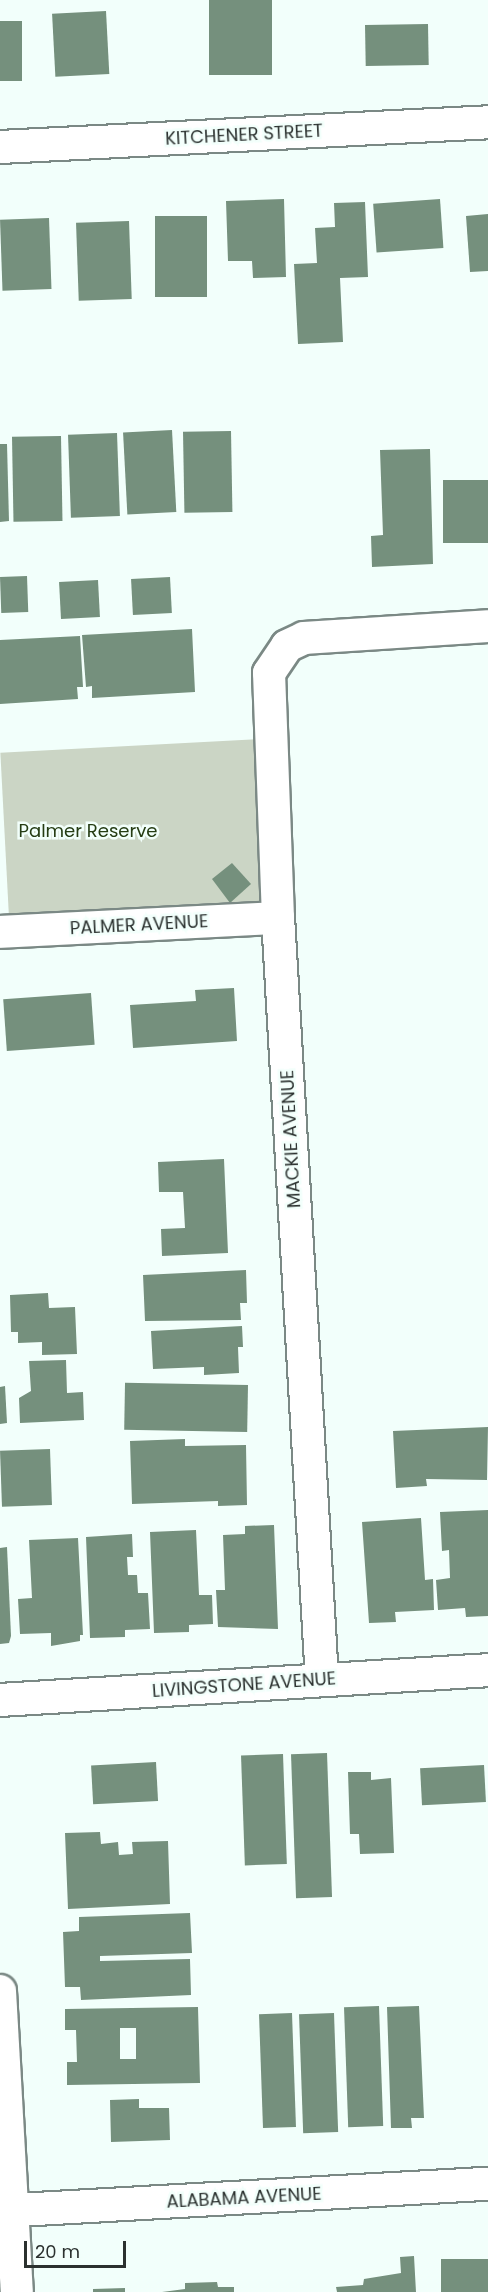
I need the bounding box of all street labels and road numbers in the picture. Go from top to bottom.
street label: KITCHENER STREET [165,120,323,150]
street label: PALMER AVENUE [69,911,209,939]
street label: MACKIE AVENUE [277,1069,305,1209]
street label: LIVINGSTONE AVENUE [151,1668,337,1702]
street label: ALABAMA AVENUE [166,2183,322,2213]

